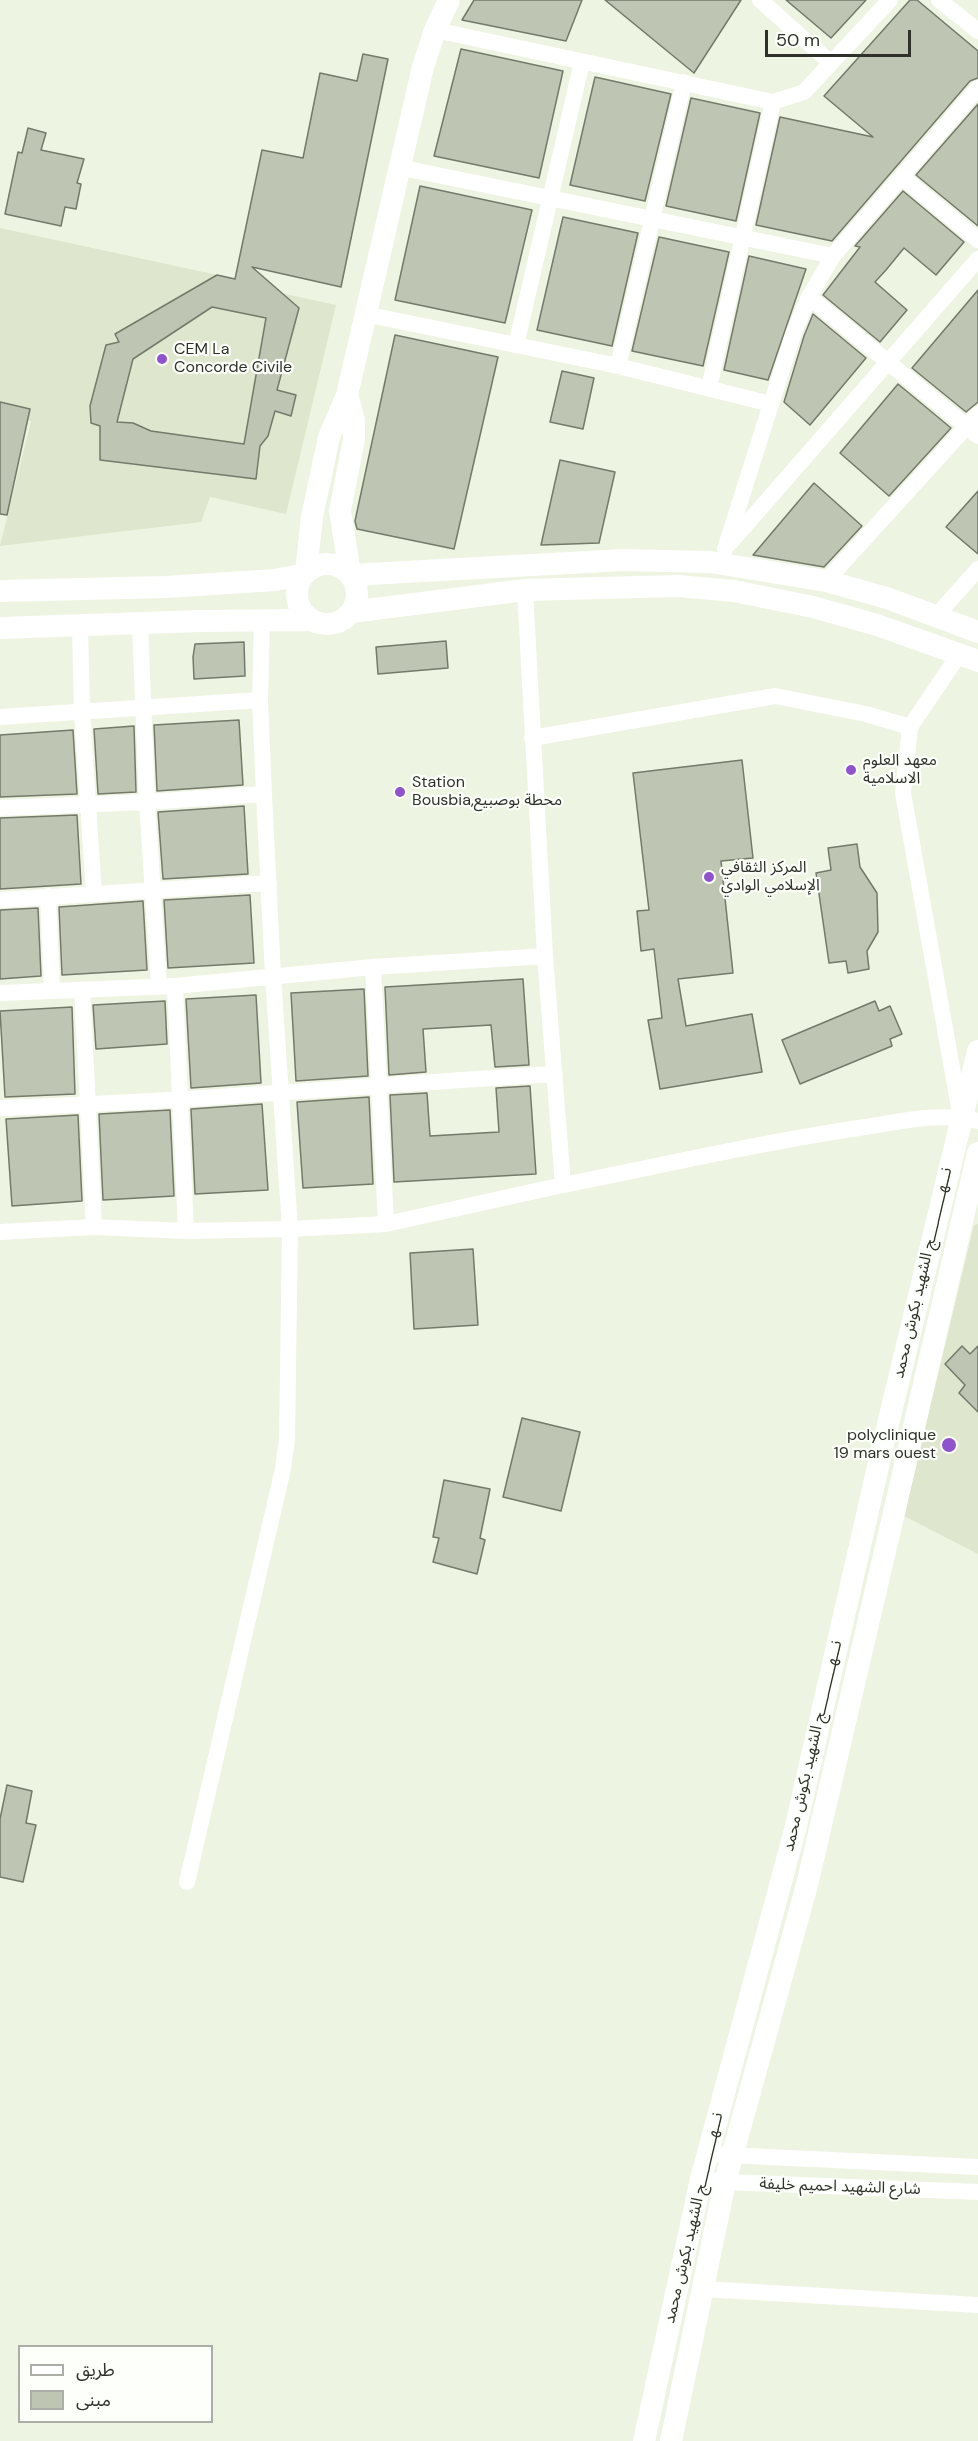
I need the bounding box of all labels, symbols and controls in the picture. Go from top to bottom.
scale bar [768,18,914,56]
text: 50 m [776,28,820,52]
place label: CEM La Concorde Civile [174,340,292,378]
marker: CEM La Concorde Civile [155,352,169,366]
place label: معهد العلوم الاسلامية [863,751,937,789]
marker: معهد العلوم الاسلامية [844,763,858,777]
place label: Station Bousbia,محطة بوصبيع [412,773,562,811]
marker: Station Bousbia,محطة بوصبيع [393,785,407,799]
place label: المركز الثقافي الإسلامي الوادي [721,858,820,896]
marker: المركز الثقافي الإسلامي الوادي [702,870,716,884]
street label: نـــهـــــــــــج الشهيد بكوش محمد [889,1166,957,1380]
place label: polyclinique 19 mars ouest [834,1426,936,1464]
marker: polyclinique 19 mars ouest [940,1436,958,1454]
street label: نـــهـــــــــــج الشهيد بكوش محمد [779,1639,847,1853]
street label: نـــهـــــــــــج الشهيد بكوش محمد [660,2111,728,2325]
street label: شارع الشهيد احميم خليفة [759,2175,921,2199]
legend [18,2345,213,2423]
text: طريق [76,2358,115,2382]
text: مبنى [76,2388,111,2412]

